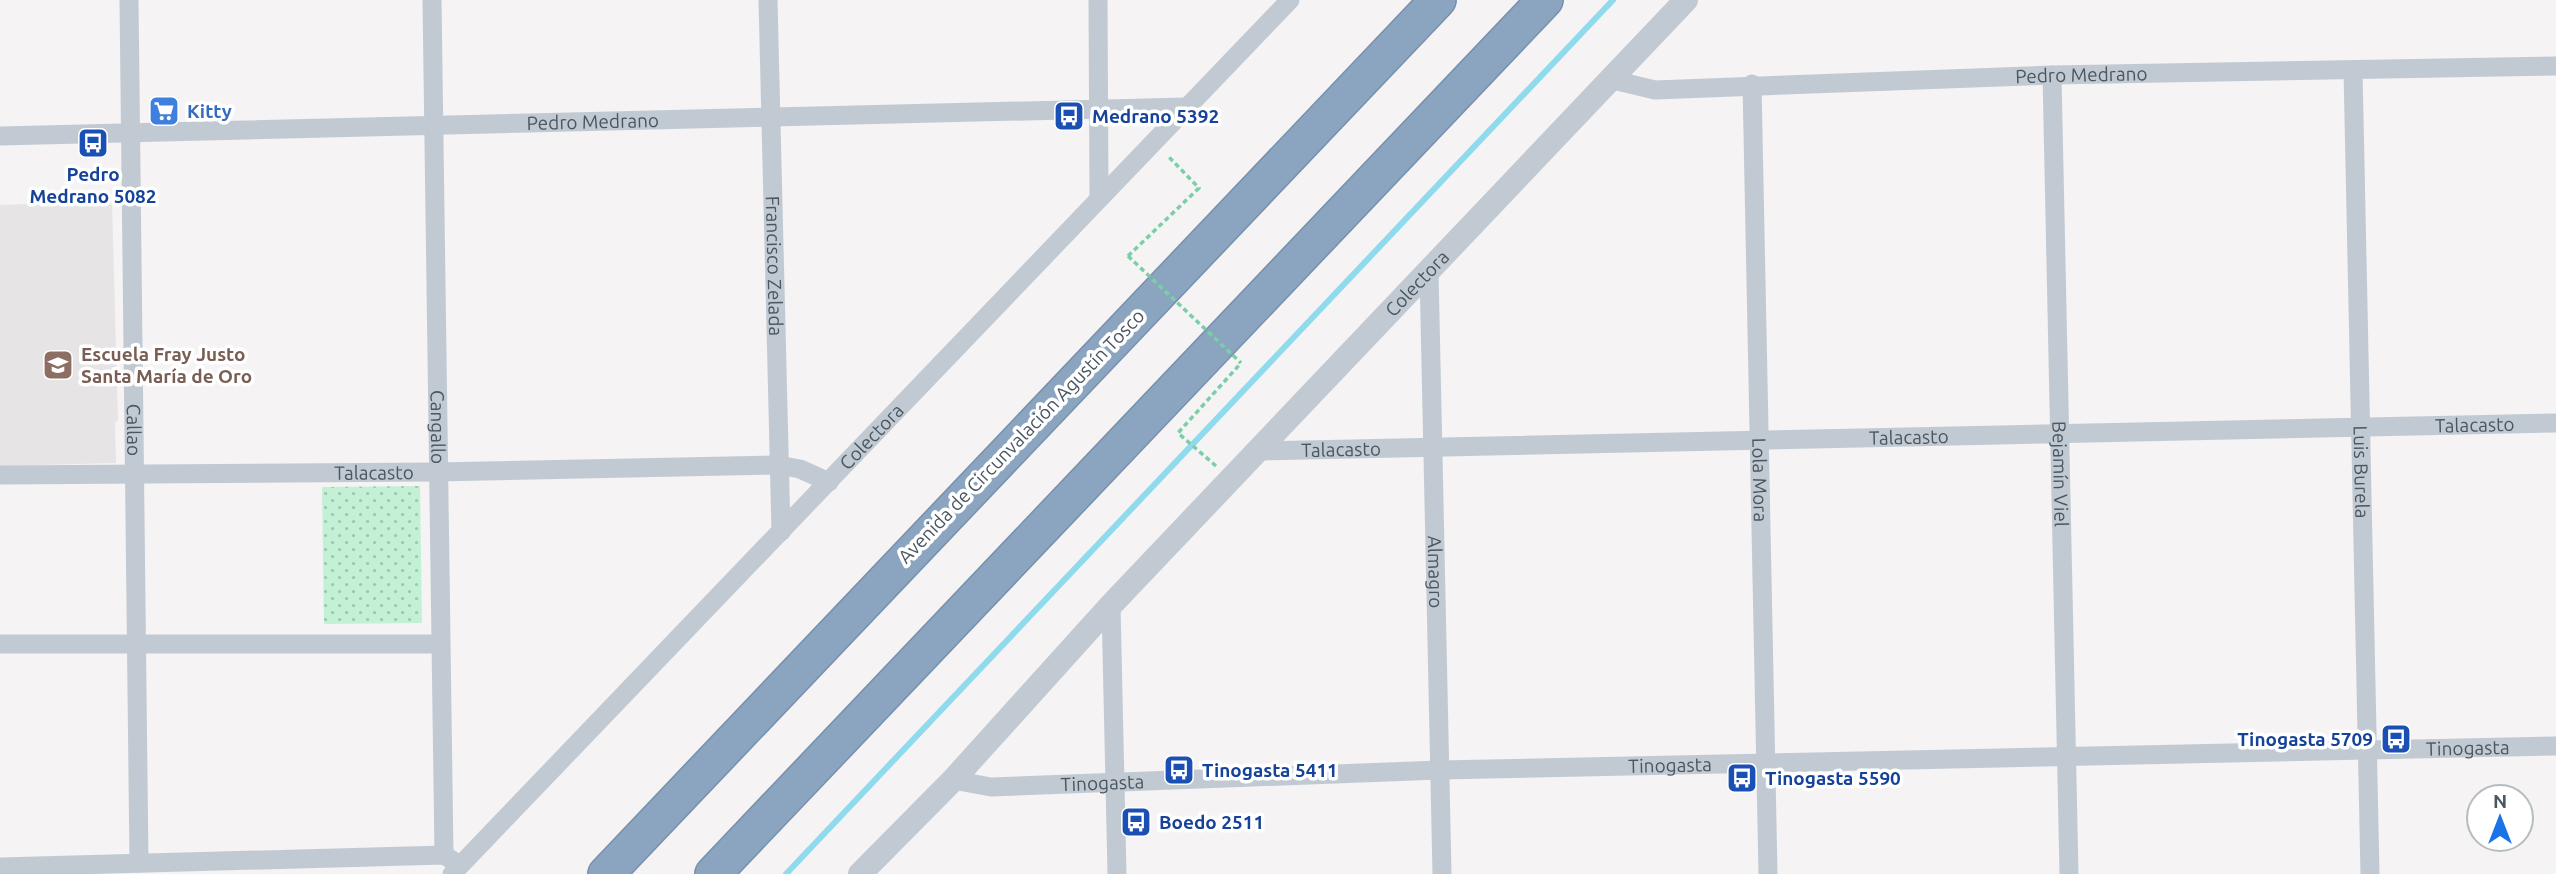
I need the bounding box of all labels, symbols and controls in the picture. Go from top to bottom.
street label: Pedro Medrano [2015,62,2148,87]
supermarket icon: Kitty [147,94,181,128]
bus stop icon: Medrano 5392 [1052,99,1086,133]
place label: Kitty [187,100,232,122]
place label: Medrano 5392 [1092,105,1219,127]
street label: Pedro Medrano [526,109,659,134]
bus stop icon: Pedro Medrano 5082 [76,126,110,160]
place label: Pedro Medrano 5082 [29,163,157,207]
street label: Francisco Zelada [762,195,787,336]
street label: Colectora [1380,246,1453,321]
street label: Avenida de Circunvalación Agustín Tosco [893,304,1149,568]
place label: Escuela Fray Justo Santa María de Oro [81,343,252,387]
school or university icon: Escuela Fray Justo Santa María de Oro [41,348,75,382]
street label: Cangallo [426,390,450,464]
street label: Colectora [835,399,908,474]
street label: Callao [123,404,145,456]
street label: Talacasto [2435,413,2515,437]
street label: Bejamín Viel [2048,421,2073,527]
street label: Talacasto [1869,425,1949,449]
street label: Luis Burela [2350,425,2373,519]
street label: Talacasto [1301,437,1381,461]
street label: Lola Mora [1748,437,1772,522]
street label: Talacasto [334,461,414,484]
street label: Almagro [1424,535,1447,609]
bus stop icon: Tinogasta 5709 [2379,722,2413,756]
place label: Tinogasta 5709 [2237,728,2373,750]
street label: Tinogasta [2426,736,2510,760]
bus stop icon: Tinogasta 5411 [1162,753,1196,787]
street label: Tinogasta [1628,753,1712,777]
place label: Tinogasta 5411 [1202,759,1338,781]
bus stop icon: Tinogasta 5590 [1725,761,1759,795]
place label: Tinogasta 5590 [1765,767,1901,789]
street label: Tinogasta [1060,770,1145,795]
north arrow [2465,783,2535,853]
text: N [2493,790,2507,812]
bus stop icon: Boedo 2511 [1119,805,1153,839]
place label: Boedo 2511 [1159,811,1264,833]

